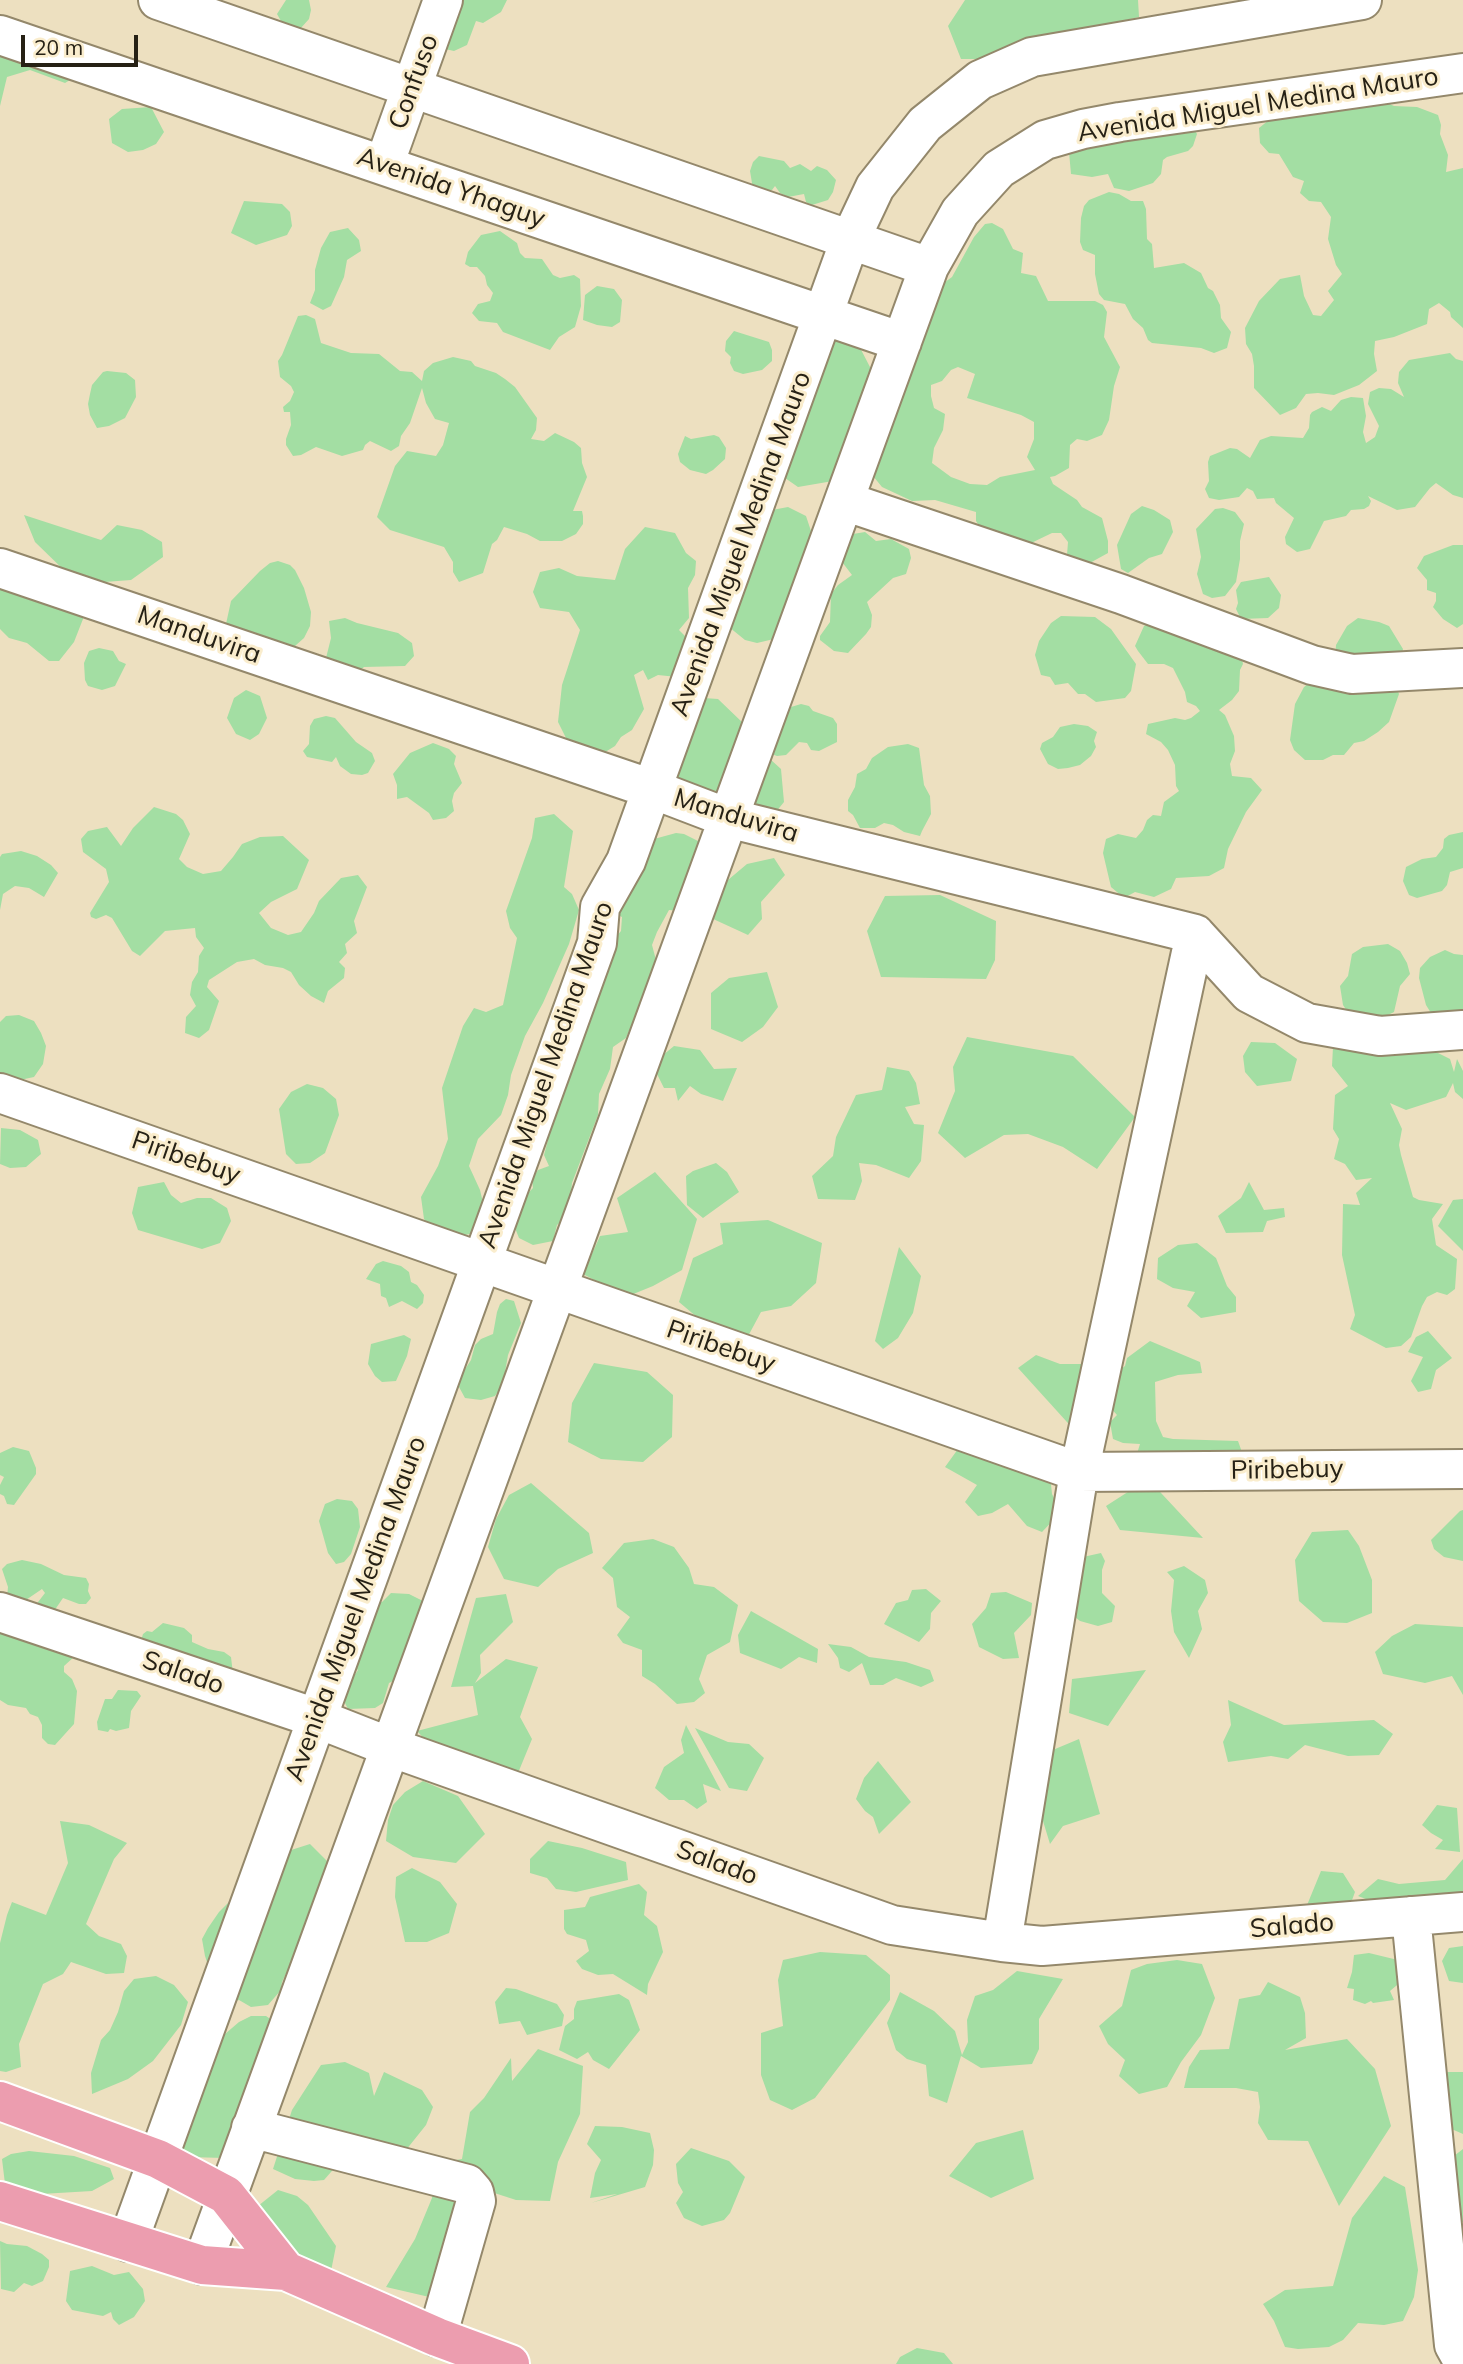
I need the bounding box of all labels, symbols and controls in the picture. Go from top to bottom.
scale bar [24,21,142,65]
street label: Confuso [382,30,446,134]
text: 20 m [34,34,83,60]
street label: Avenida Miguel Medina Mauro [1075,61,1441,149]
street label: Avenida Yhaguy [353,141,549,235]
street label: Avenida Miguel Medina Mauro [664,367,818,721]
street label: Manduvira [133,599,265,671]
street label: Manduvira [670,782,802,850]
street label: Avenida Miguel Medina Mauro [472,897,620,1253]
street label: Piribebuy [128,1125,244,1191]
street label: Piribebuy [663,1314,779,1380]
street label: Avenida Miguel Medina Mauro [279,1432,433,1786]
street label: Piribebuy [1230,1453,1344,1487]
street label: Salado [138,1645,228,1701]
street label: Salado [672,1834,762,1892]
street label: Salado [1249,1907,1335,1945]

